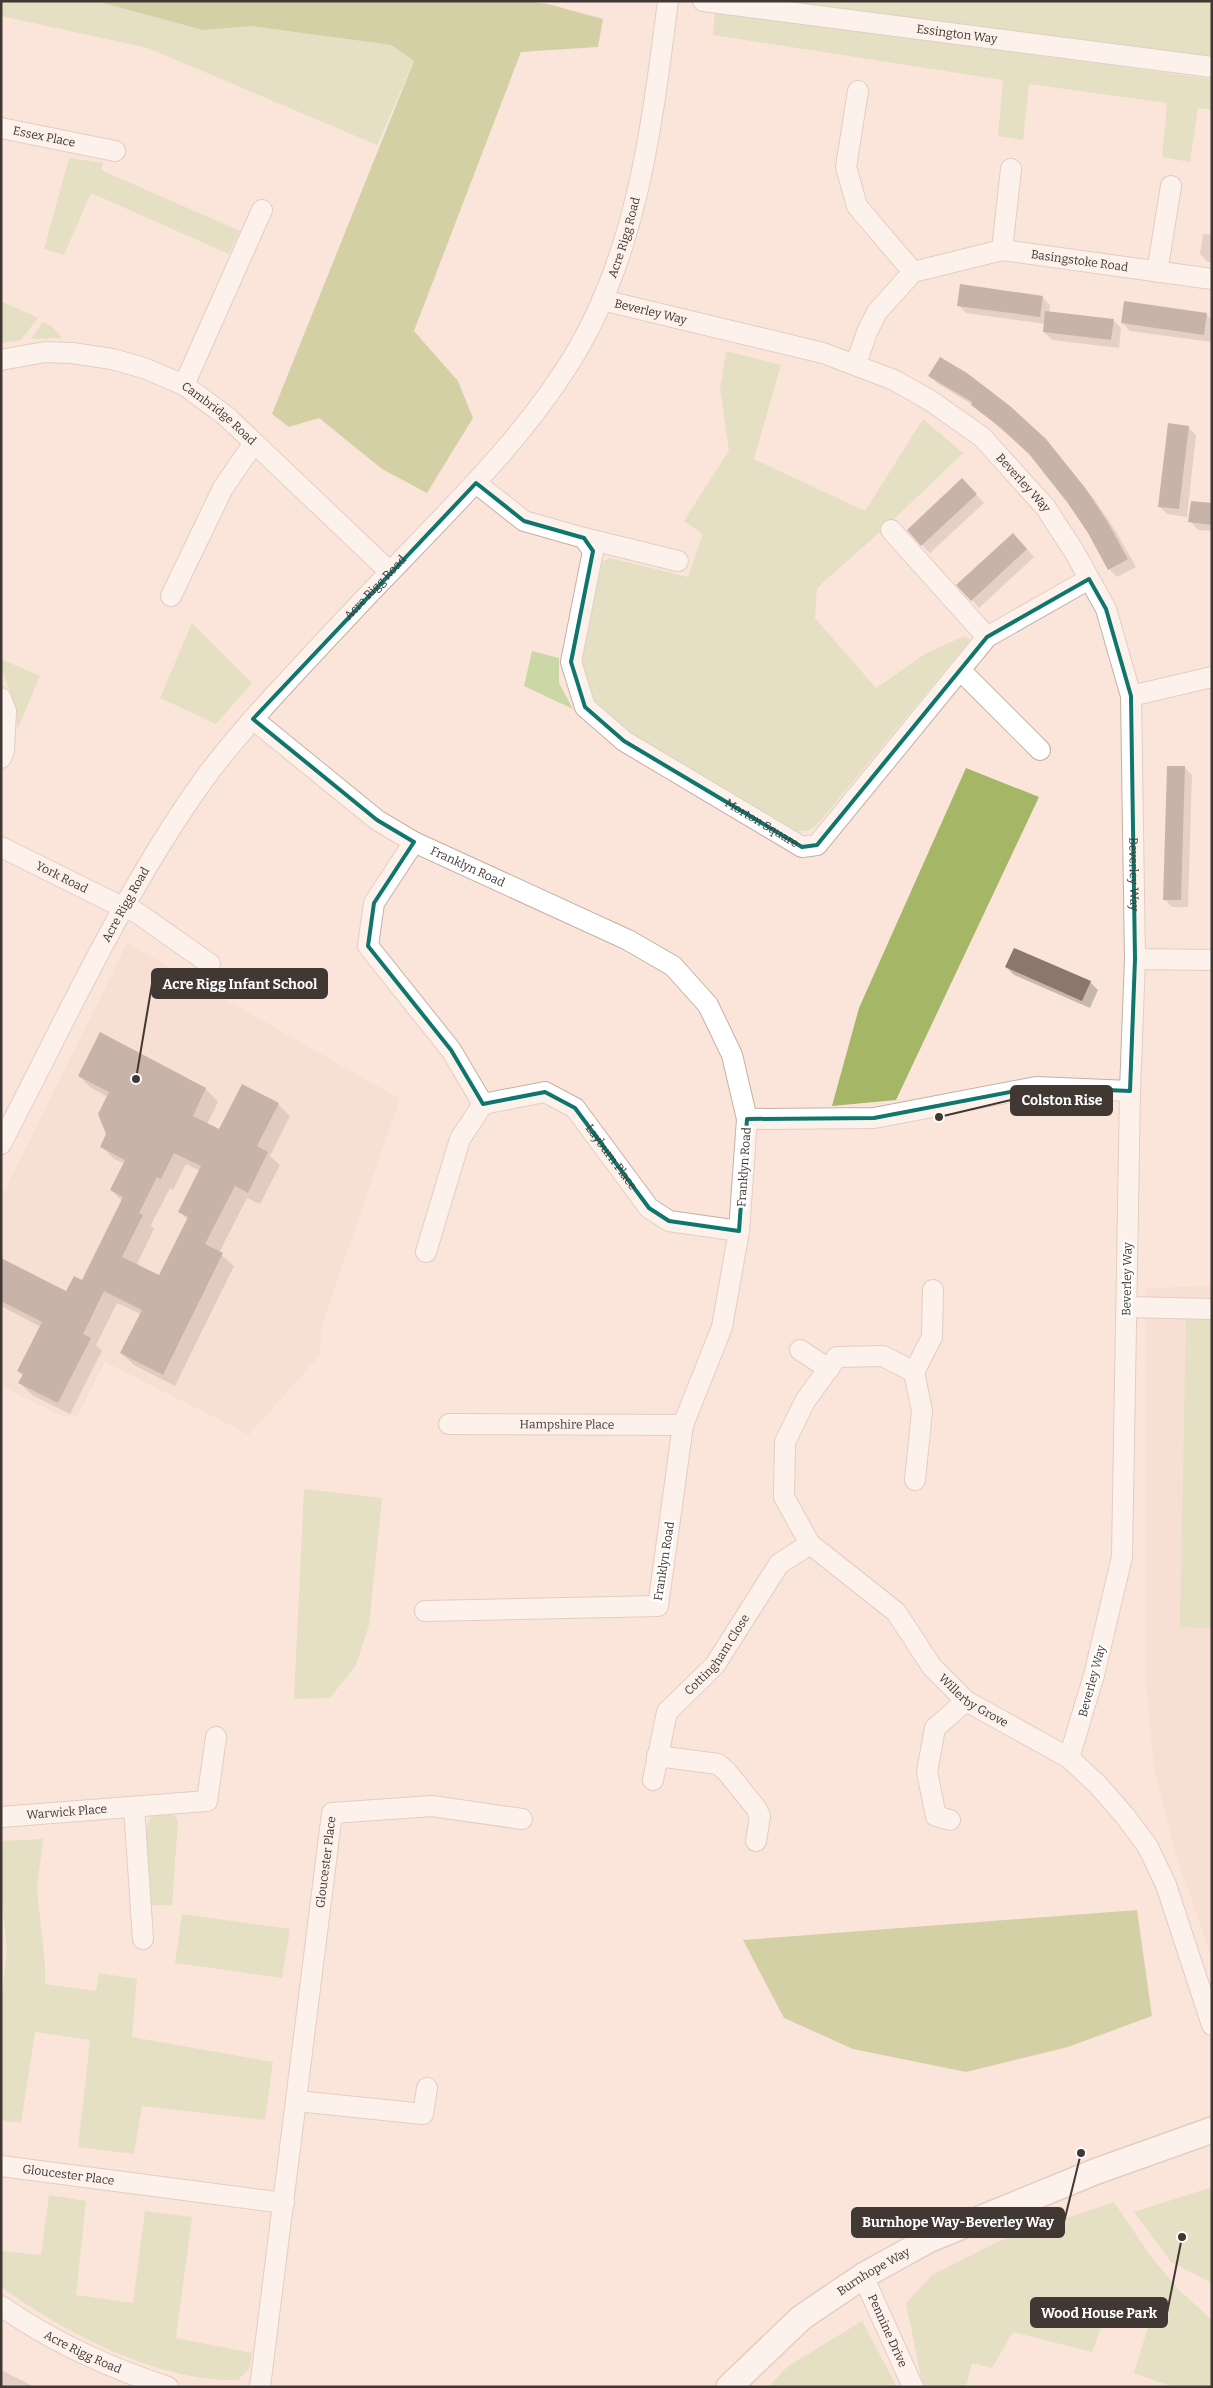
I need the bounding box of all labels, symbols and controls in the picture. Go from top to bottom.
street label: Essington Way [916,22,999,46]
street label: Essex Place [12,124,77,150]
street label: Acre Rigg Road [605,196,643,280]
street label: Basingstoke Road [1030,247,1129,274]
street label: Beverley Way [613,296,689,327]
street label: Cambridge Road [179,379,259,448]
street label: Beverley Way [993,451,1054,515]
street label: Acre Rigg Road [341,552,409,623]
street label: Morton Square [723,796,801,851]
street label: Beverley Way [1126,837,1141,912]
street label: Franklyn Road [428,844,507,890]
street label: York Road [34,858,90,896]
street label: Acre Rigg Road [99,865,152,944]
callout: Acre Rigg Infant School [152,969,327,998]
text: Acre Rigg Infant School [163,976,318,993]
callout: Colston Rise [1011,1086,1112,1115]
text: Colston Rise [1021,1092,1103,1109]
street label: Layburn Place [582,1122,640,1192]
street label: Franklyn Road [734,1127,754,1207]
street label: Beverley Way [1119,1241,1135,1316]
street label: Hampshire Place [520,1417,614,1432]
street label: Franklyn Road [651,1520,677,1602]
street label: Cottingham Close [682,1612,752,1698]
street label: Beverley Way [1076,1643,1109,1719]
street label: Willerby Grove [936,1671,1011,1730]
street label: Warwick Place [26,1802,108,1822]
street label: Gloucester Place [313,1815,339,1909]
street label: Gloucester Place [22,2162,115,2188]
callout: Burnhope Way-Beverley Way [852,2208,1064,2237]
text: Burnhope Way-Beverley Way [862,2214,1054,2231]
street label: Burnhope Way [835,2244,913,2298]
street label: Pennine Drive [865,2292,910,2369]
callout: Wood House Park [1031,2298,1167,2327]
text: Wood House Park [1041,2305,1158,2322]
street label: Acre Rigg Road [42,2328,123,2376]

